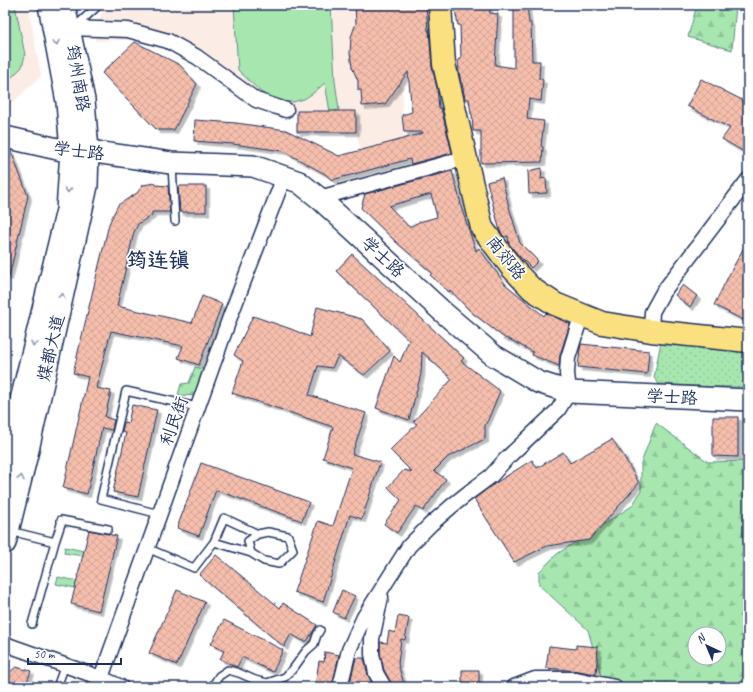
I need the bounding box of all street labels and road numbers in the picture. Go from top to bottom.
street label: 筠州南路 [62,43,94,113]
street label: 学士路 [52,137,106,165]
street label: 学士路 [357,232,409,282]
street label: 南郊路 [482,232,530,284]
street label: 煤都大道 [33,313,69,383]
street label: 学士路 [646,385,698,409]
street label: 利民街 [155,393,193,449]

